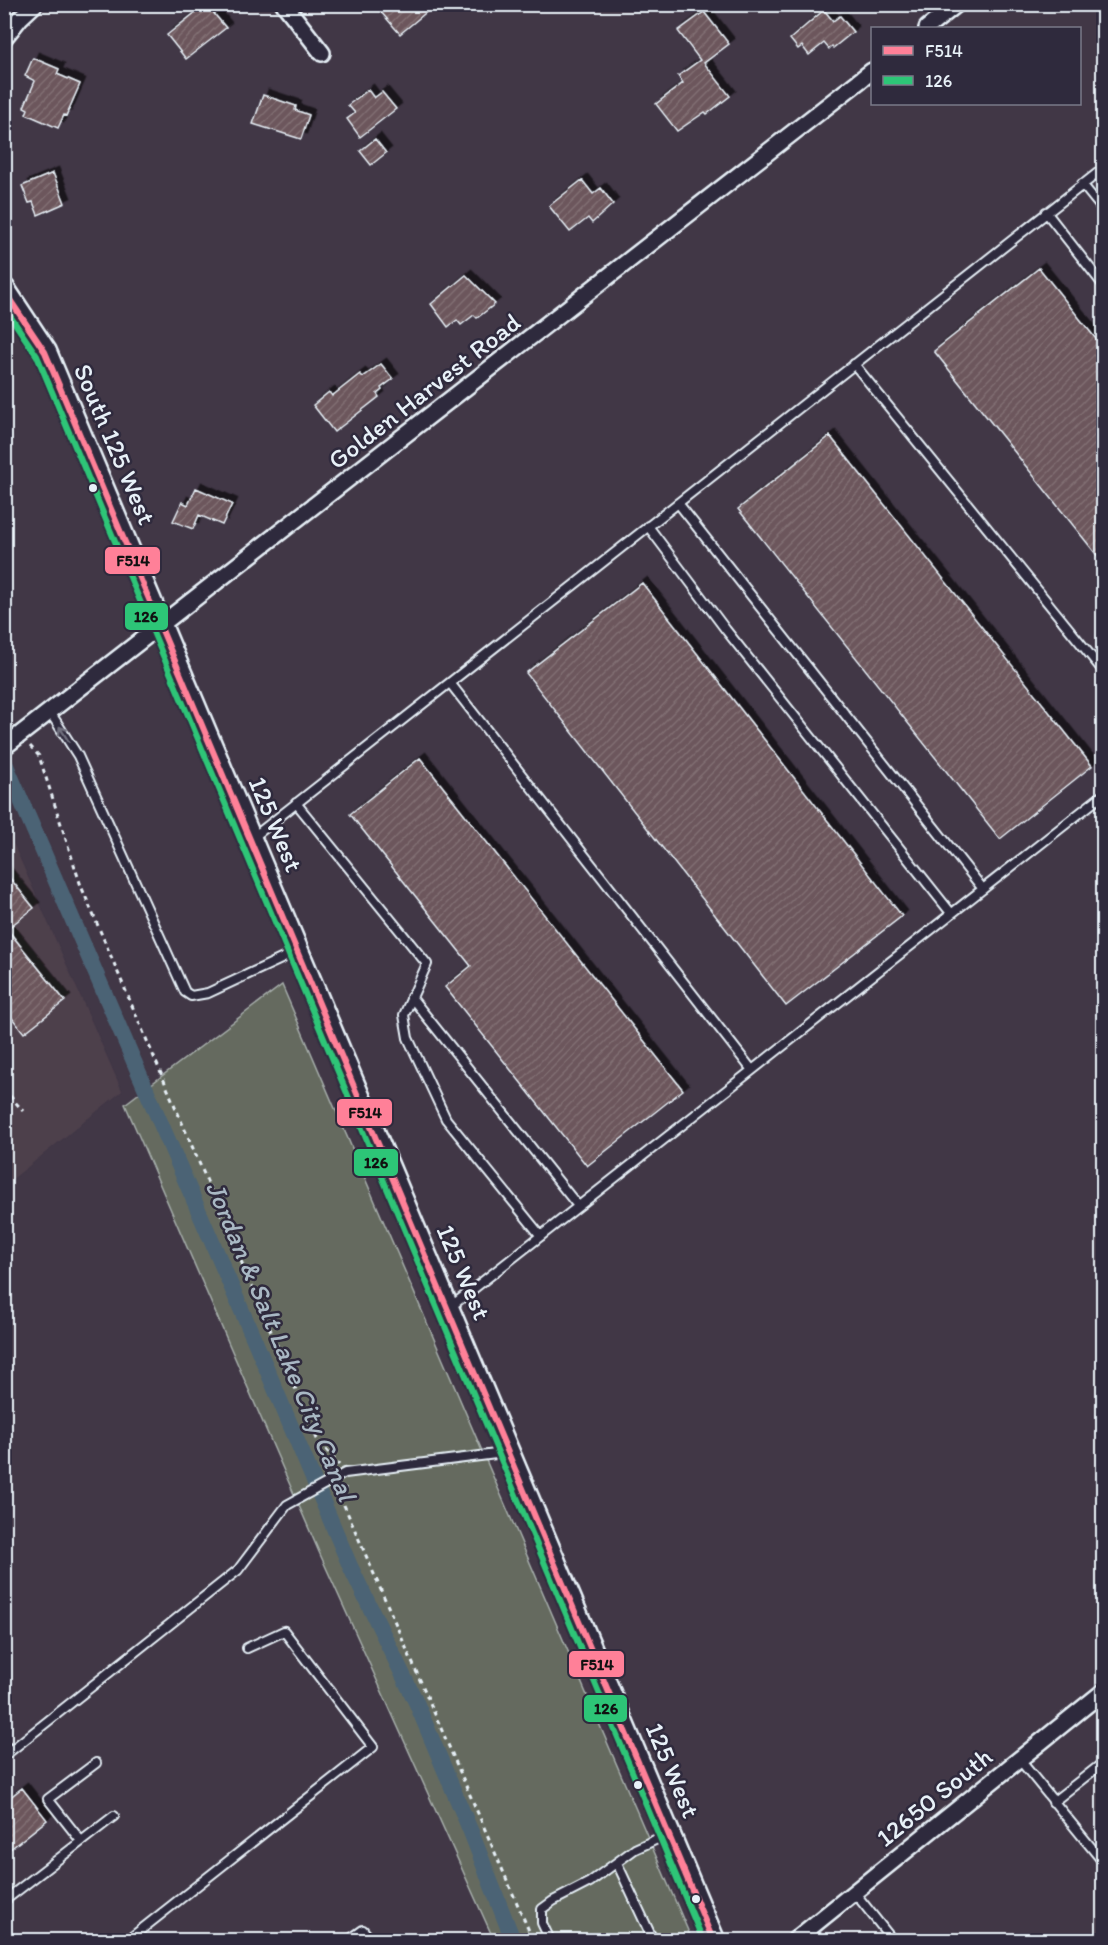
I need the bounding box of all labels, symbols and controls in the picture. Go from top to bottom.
legend [871,27,1081,105]
text: F514 [925,40,963,62]
text: 126 [925,70,952,92]
street label: Golden Harvest Road [321,306,527,476]
street label: South 125 West [67,359,163,529]
unlabelled marker [87,482,99,494]
line badge: F514 [104,546,161,575]
text: F514 [116,551,150,570]
line badge: 126 [124,602,169,631]
text: 126 [134,607,159,626]
one-way arrow [58,726,70,743]
street label: 125 West [242,772,310,877]
line badge: F514 [336,1098,393,1127]
text: F514 [348,1103,382,1122]
line badge: 126 [353,1148,399,1177]
text: 126 [364,1153,389,1172]
water label: Jordan & Salt Lake City Canal [199,1176,365,1508]
street label: 125 West [430,1220,498,1325]
line badge: F514 [568,1650,625,1678]
text: F514 [580,1655,614,1674]
line badge: 126 [583,1694,628,1723]
text: 126 [594,1699,619,1718]
street label: 125 West [639,1718,707,1823]
street label: 12650 South [869,1740,999,1854]
unlabelled marker [632,1779,644,1791]
unlabelled marker [690,1893,702,1905]

